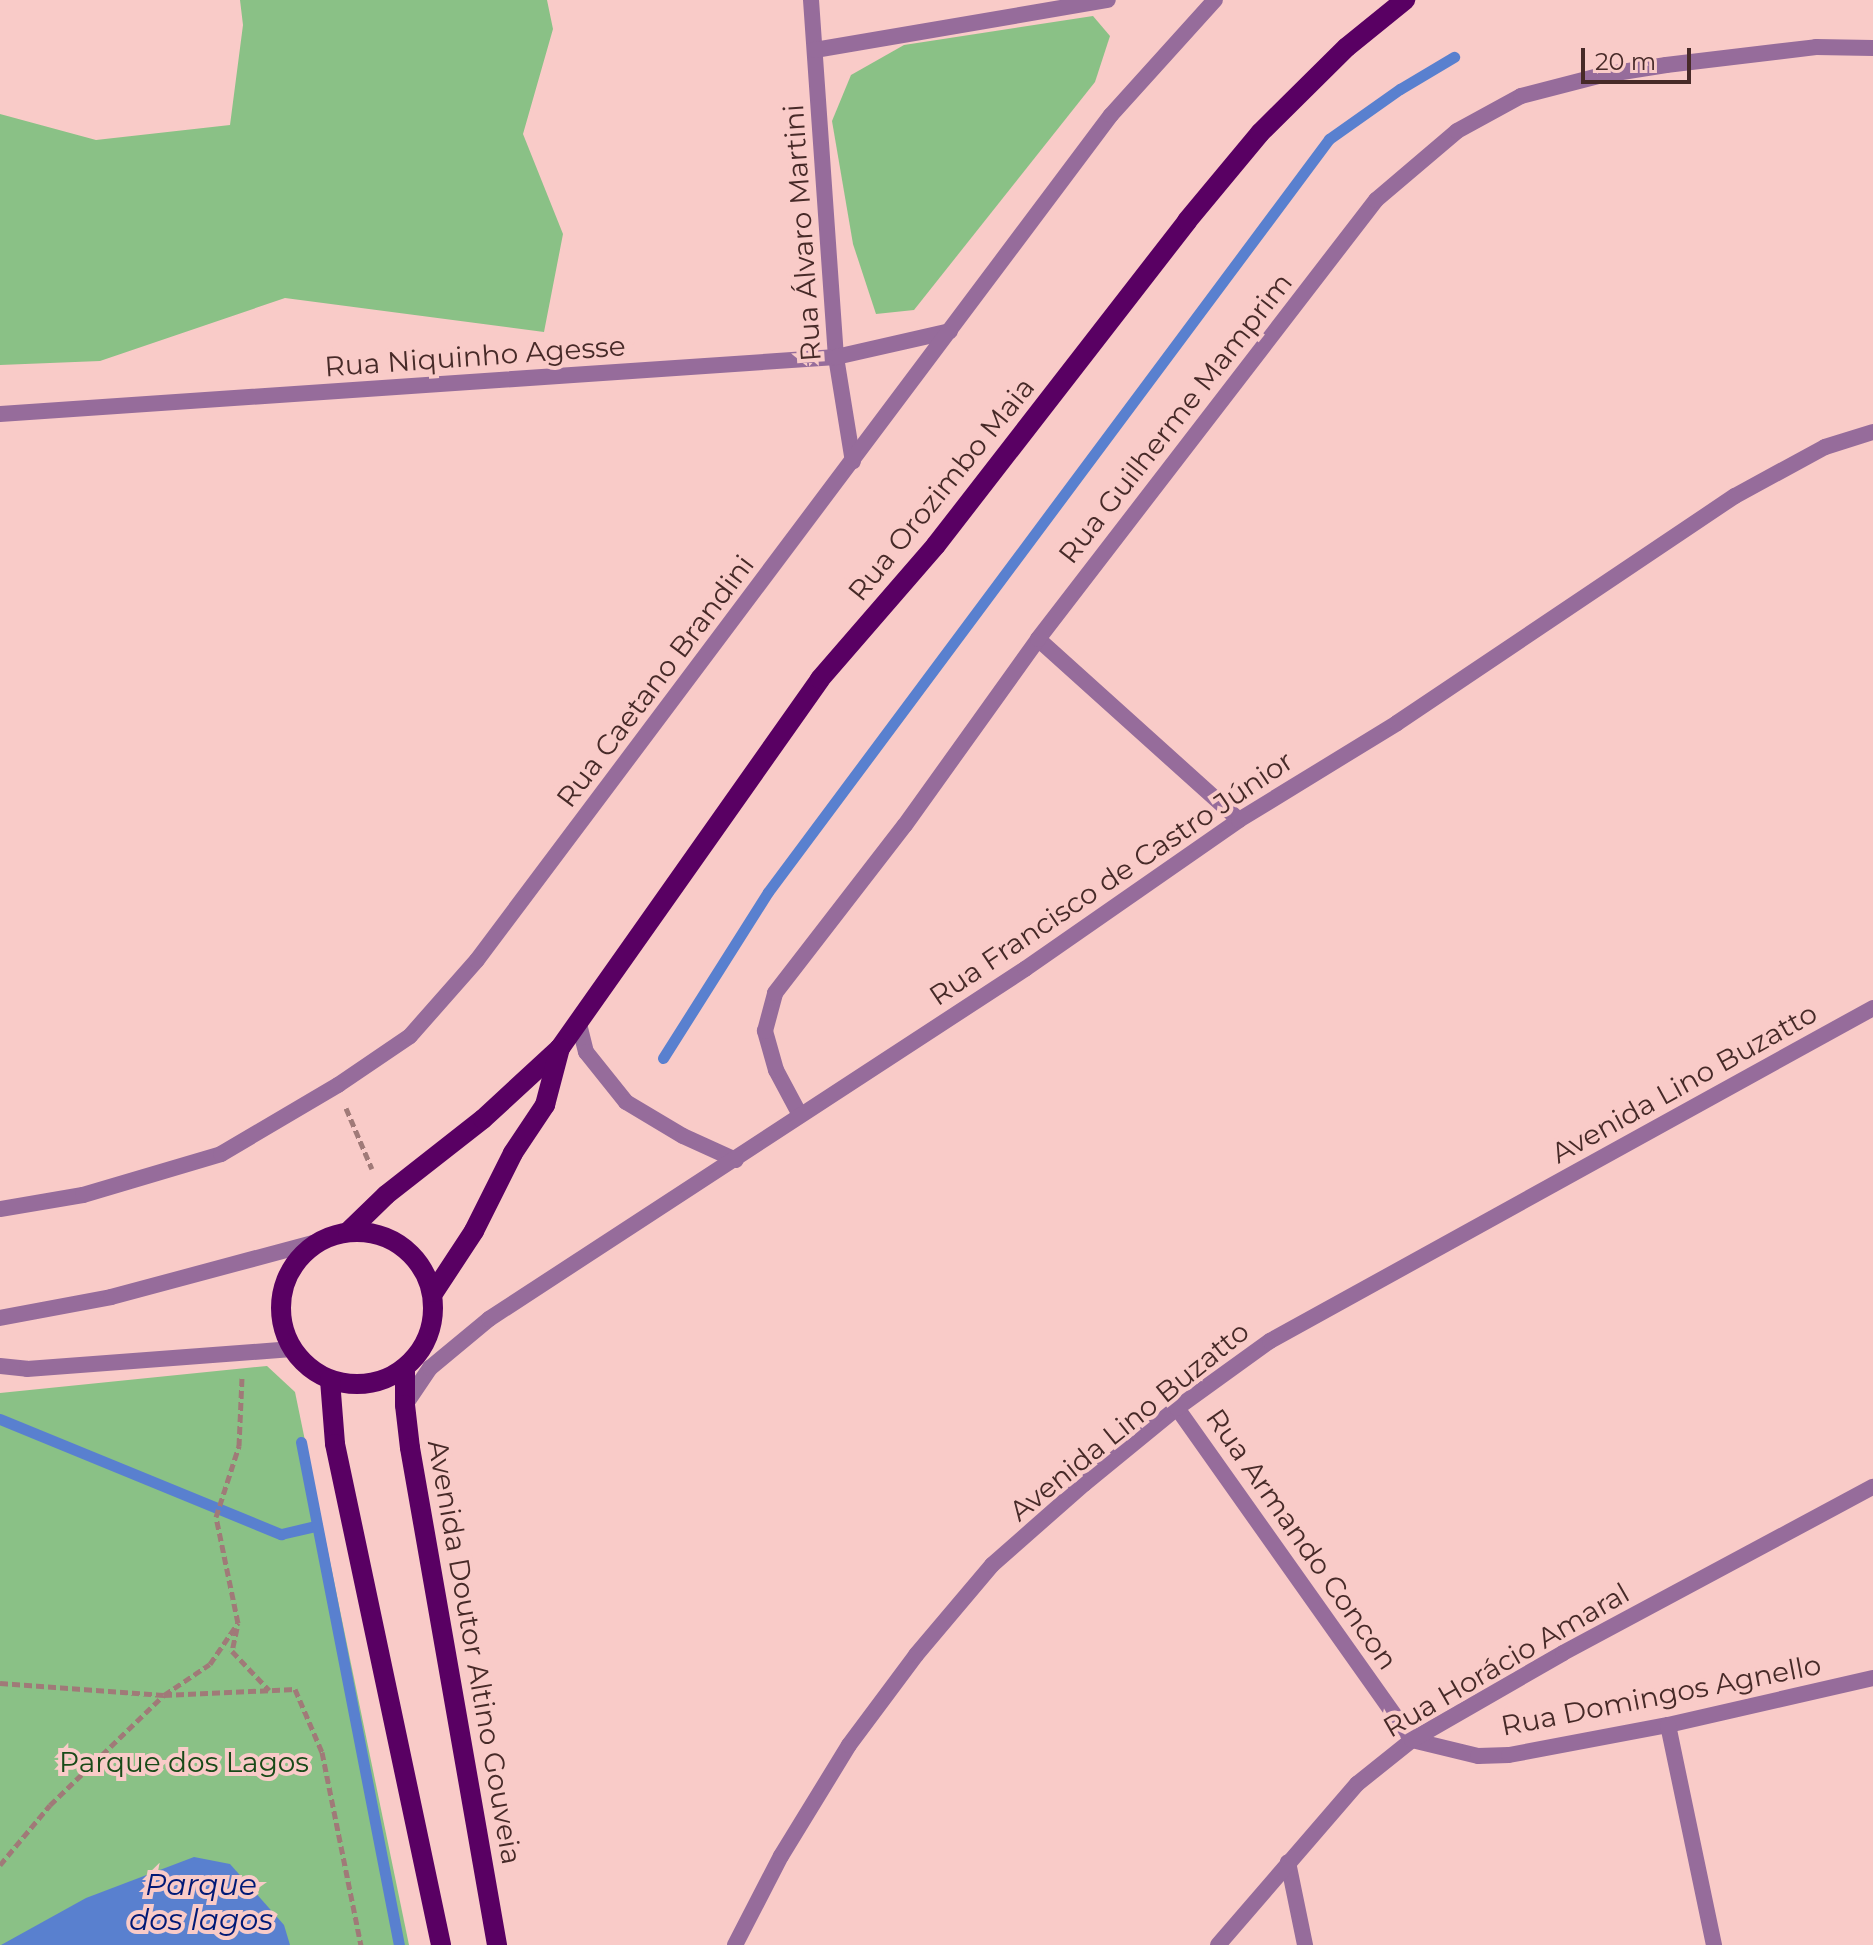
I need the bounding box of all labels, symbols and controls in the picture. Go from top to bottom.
scale bar [1585,32,1695,82]
text: 20 m [1595,47,1656,76]
street label: Rua Álvaro Martini [776,103,828,363]
street label: Rua Guilherme Mamprim [1051,266,1299,570]
street label: Rua Niquinho Agesse [323,329,627,383]
street label: Rua Orozimbo Maia [841,371,1041,607]
street label: Rua Caetano Brandini [549,548,761,814]
street label: Rua Francisco de Castro Júnior [923,743,1299,1013]
street label: Avenida Lino Buzatto [1545,996,1823,1170]
street label: Avenida Lino Buzatto [1003,1314,1255,1528]
street label: Rua Armando Concon [1199,1402,1405,1676]
street label: Avenida Doutor Altino Gouveia [421,1437,529,1867]
street label: Rua Horácio Amaral [1377,1576,1635,1744]
street label: Rua Domingos Agnello [1498,1647,1824,1743]
park label: Parque dos Lagos [59,1745,309,1779]
water label: Parque dos lagos [129,1867,273,1938]

